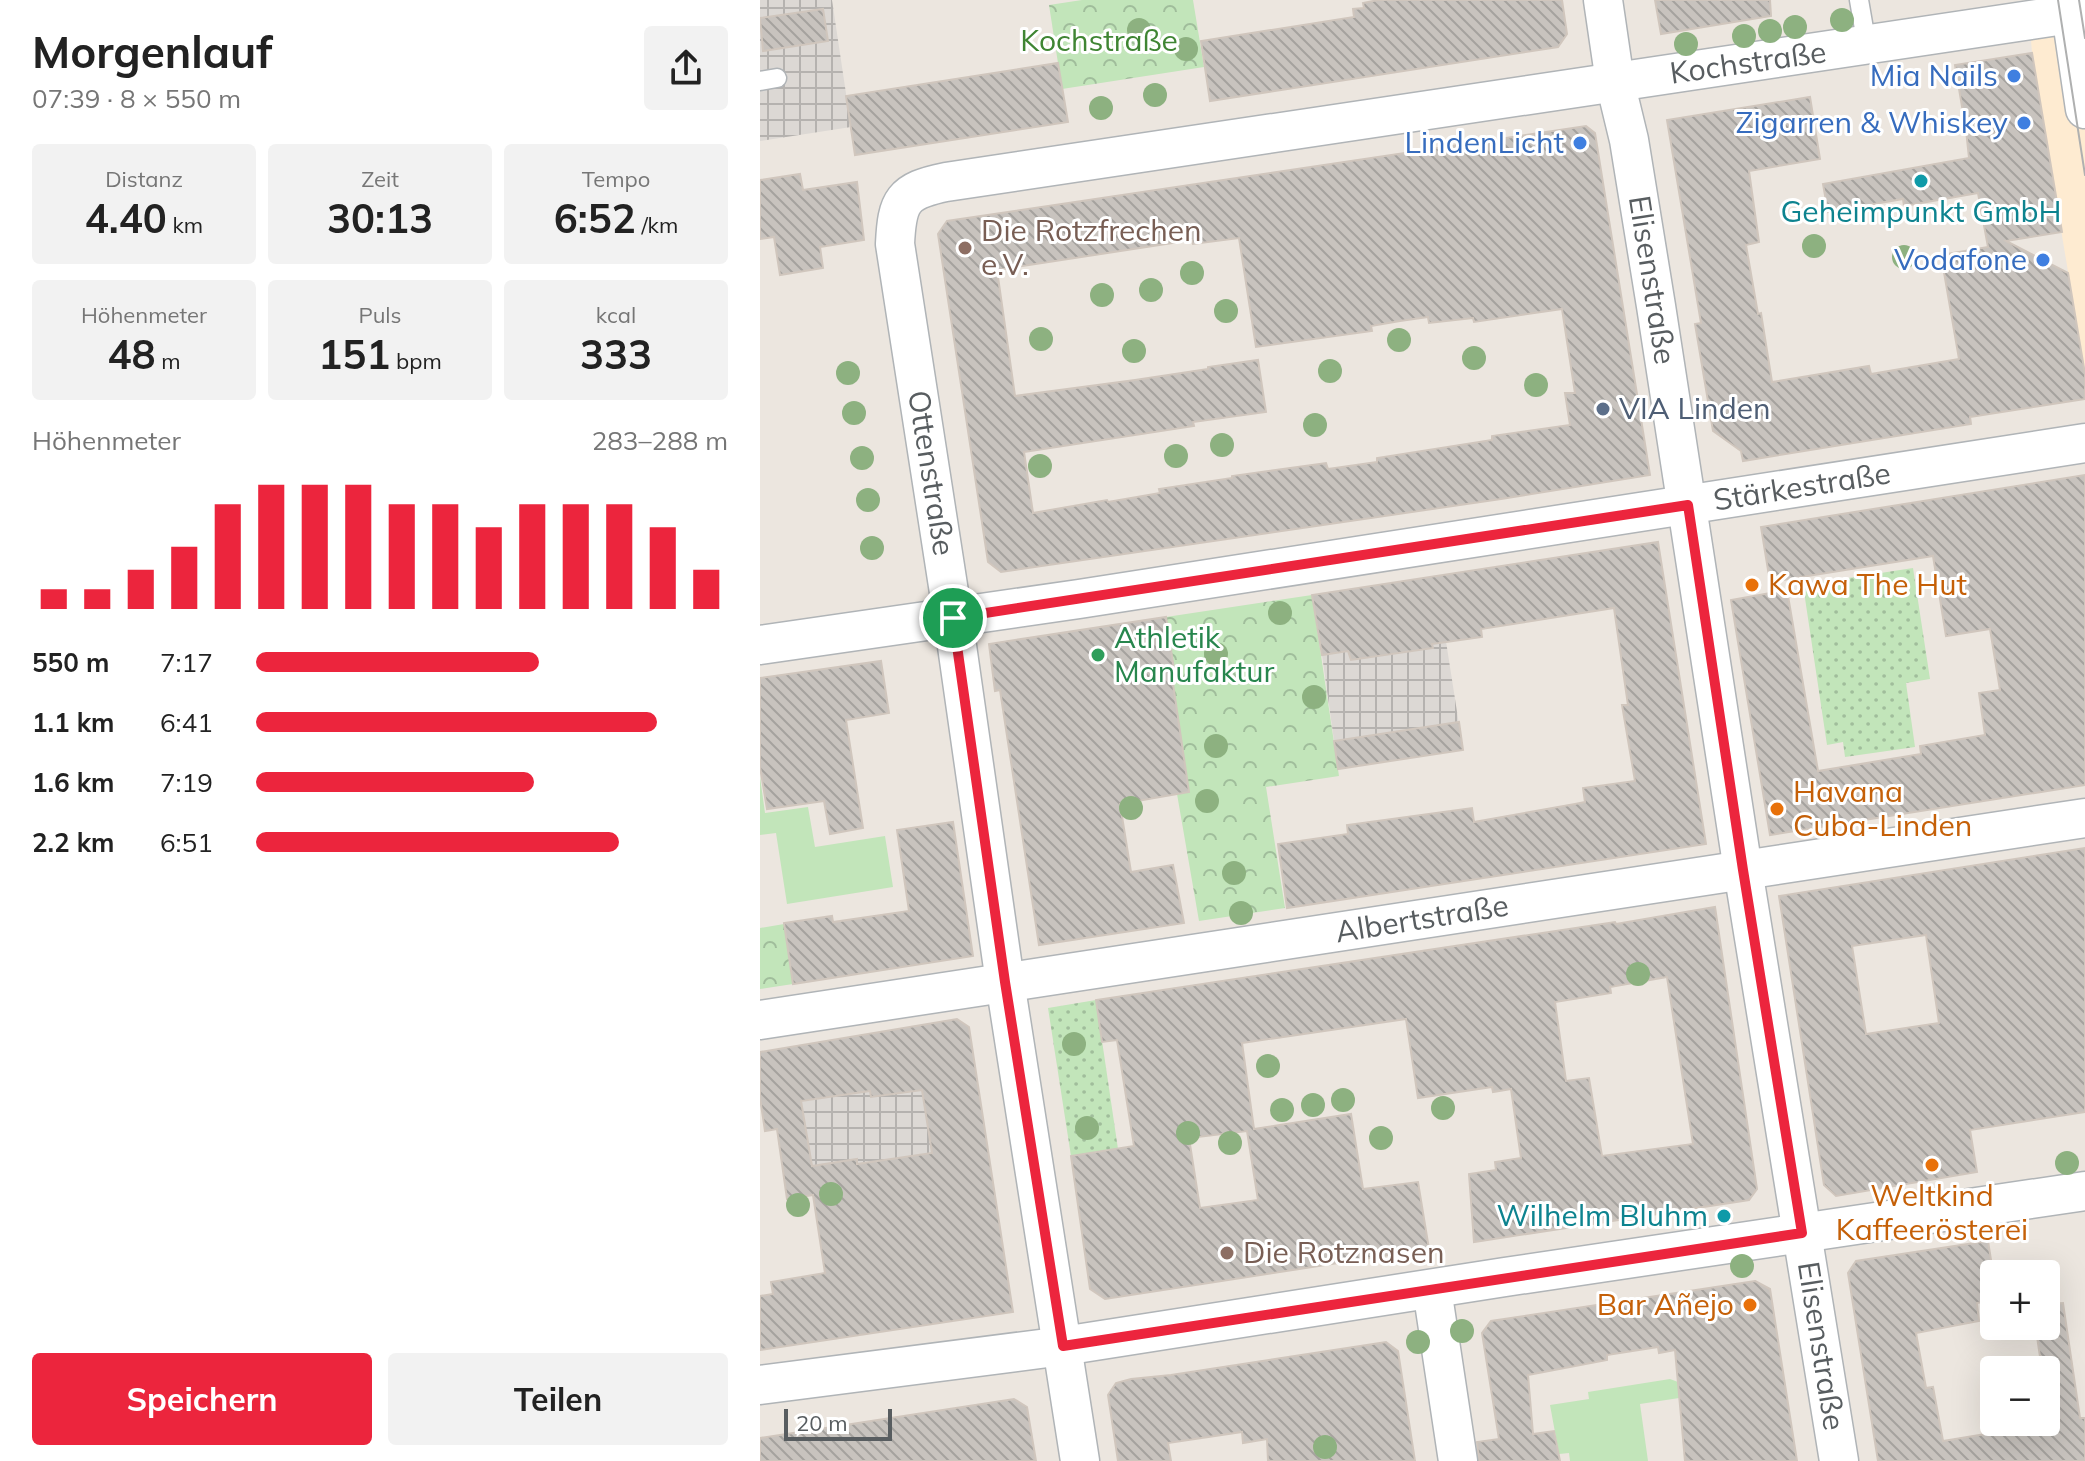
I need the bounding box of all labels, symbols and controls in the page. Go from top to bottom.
park label: Kochstraße [1020,21,1178,59]
text: Morgenlauf [32,24,272,79]
button: share [644,26,728,110]
street label: Kochstraße [1667,32,1829,92]
place label: Mia Nails [1870,56,1998,94]
marker: Mia Nails [2005,67,2023,85]
text: 07:39 · 8 × 550 m [32,82,241,115]
place label: Zigarren & Whiskey [1736,103,2008,141]
marker: Zigarren & Whiskey [2015,114,2033,132]
place label: LindenLicht [1405,123,1564,161]
marker: LindenLicht [1571,134,1589,152]
text: Distanz [105,165,183,193]
text: Zeit [361,165,399,193]
text: Tempo [582,165,650,193]
marker: Geheimpunkt GmbH [1912,172,1930,190]
place label: Geheimpunkt GmbH [1780,192,2062,230]
text: 4.40 [85,193,167,243]
text: 30:13 [327,193,433,243]
text: 6:52 [554,193,636,243]
street label: Elisenstraße [1621,193,1685,367]
text: km [167,211,203,239]
text: /km [636,211,678,239]
place label: Die Rotzfrechen e.V. [981,211,1202,283]
marker: Die Rotzfrechen e.V. [956,239,974,257]
place label: Vodafone [1894,240,2027,278]
marker: Vodafone [2034,251,2052,269]
text: Höhenmeter [81,301,207,329]
text: Puls [358,301,402,329]
text: kcal [596,301,636,329]
text: 48 [107,329,155,379]
text: 151 [318,329,390,379]
text: 333 [580,329,652,379]
text: m [155,347,181,375]
text: bpm [390,347,442,375]
street label: Ottenstraße [900,387,964,558]
place label: VIA Linden [1619,389,1771,427]
marker: VIA Linden [1594,400,1612,418]
text: Höhenmeter [32,424,181,457]
text: 283–288 m [592,424,728,457]
street label: Stärkestraße [1711,453,1893,519]
place label: Kawa The Hut [1768,565,1967,603]
marker: Kawa The Hut [1743,576,1761,594]
pin [919,584,987,652]
icon: arrive [931,596,975,640]
place label: Athletik Manufaktur [1114,618,1275,690]
text: 550 m [32,646,109,679]
text: 7:17 [160,646,213,679]
marker: Athletik Manufaktur [1089,646,1107,664]
text: 1.1 km [32,706,115,739]
text: 6:41 [160,706,213,739]
text: 1.6 km [32,766,115,799]
text: 7:19 [160,766,213,799]
place label: Havana Cuba-Linden [1793,772,1972,844]
marker: Havana Cuba-Linden [1768,800,1786,818]
text: 2.2 km [32,826,115,859]
text: 6:51 [160,826,213,859]
street label: Albertstraße [1332,886,1511,950]
marker: Weltkind Kaffeerösterei [1923,1156,1941,1174]
place label: Weltkind Kaffeerösterei [1836,1176,2028,1248]
place label: Wilhelm Bluhm [1496,1196,1708,1234]
marker: Wilhelm Bluhm [1715,1207,1733,1225]
place label: Die Rotznasen [1243,1233,1445,1271]
marker: Die Rotznasen [1218,1244,1236,1262]
street label: Elisenstraße [1790,1259,1854,1433]
map controls [1980,1260,2060,1436]
button: + [1980,1260,2060,1340]
place label: Bar Añejo [1597,1285,1734,1323]
marker: Bar Añejo [1741,1296,1759,1314]
button: Speichern [32,1353,372,1445]
button: Teilen [388,1353,728,1445]
button: − [1980,1356,2060,1436]
scale bar [784,1405,892,1441]
text: 20 m [796,1409,847,1437]

